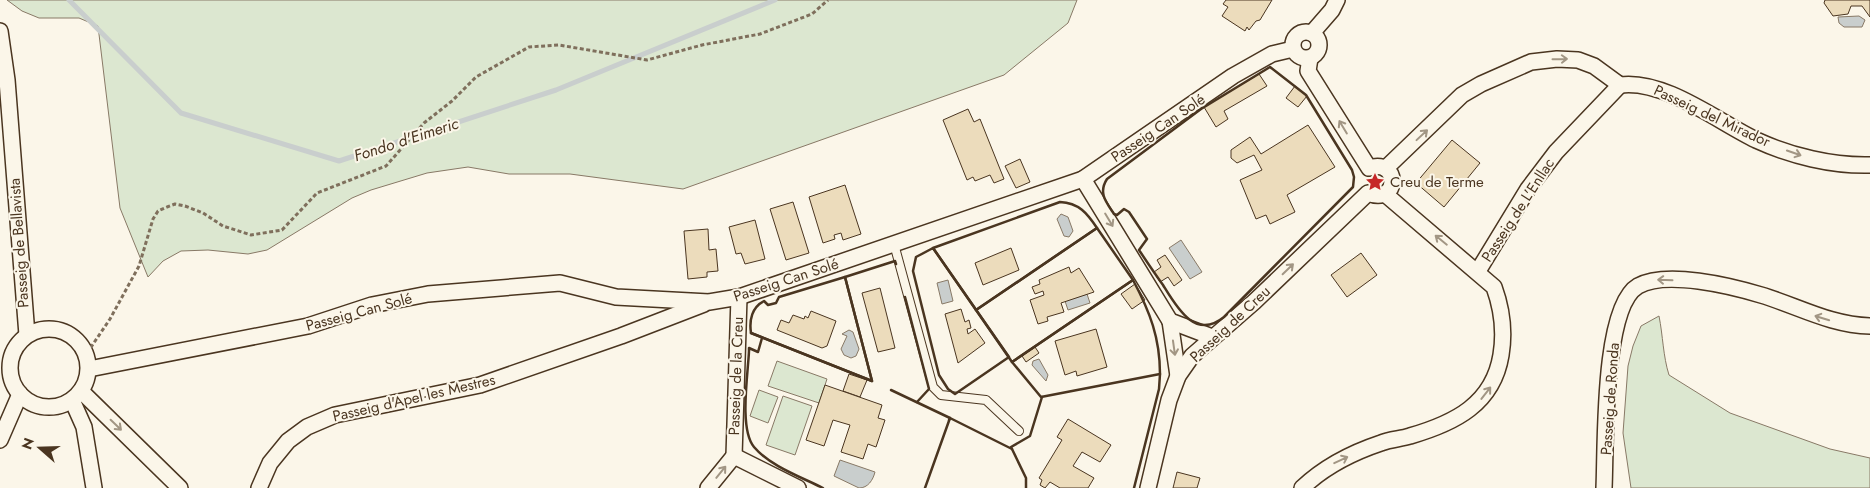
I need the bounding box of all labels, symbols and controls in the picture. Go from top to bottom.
one-way arrow [1552,54,1568,64]
street label: Passeig del Mirador [1650,79,1775,153]
street label: Passeig Can Solé [1107,88,1210,168]
water label: Fondo d'Eimeric [351,112,462,167]
one-way arrow [1337,121,1347,135]
one-way arrow [1415,129,1428,141]
one-way arrow [1785,149,1801,158]
street label: Passeig de L'Enllac [1476,154,1560,266]
place icon: Creu de Terme [1364,171,1386,193]
place label: Creu de Terme [1390,171,1484,193]
street label: Passeig de Bellavista [3,177,35,309]
one-way arrow [1104,213,1114,227]
one-way arrow [1434,235,1447,246]
street label: Passeig Can Solé [731,253,842,307]
one-way arrow [1282,263,1294,275]
one-way arrow [1658,275,1674,285]
street label: Passeig de Creu [1185,281,1275,367]
street label: Passeig Can Solé [303,287,415,337]
one-way arrow [1815,312,1831,322]
street label: Passeig de la Creu [723,316,749,436]
one-way arrow [1169,340,1179,356]
street label: Passeig de Ronda [1595,342,1625,456]
street label: Passeig d'Apel·les Mestres [330,369,498,427]
one-way arrow [1481,387,1492,400]
one-way arrow [110,419,122,431]
north arrow [15,423,65,473]
text: N [16,435,39,452]
one-way arrow [1333,455,1348,464]
one-way arrow [715,466,726,479]

